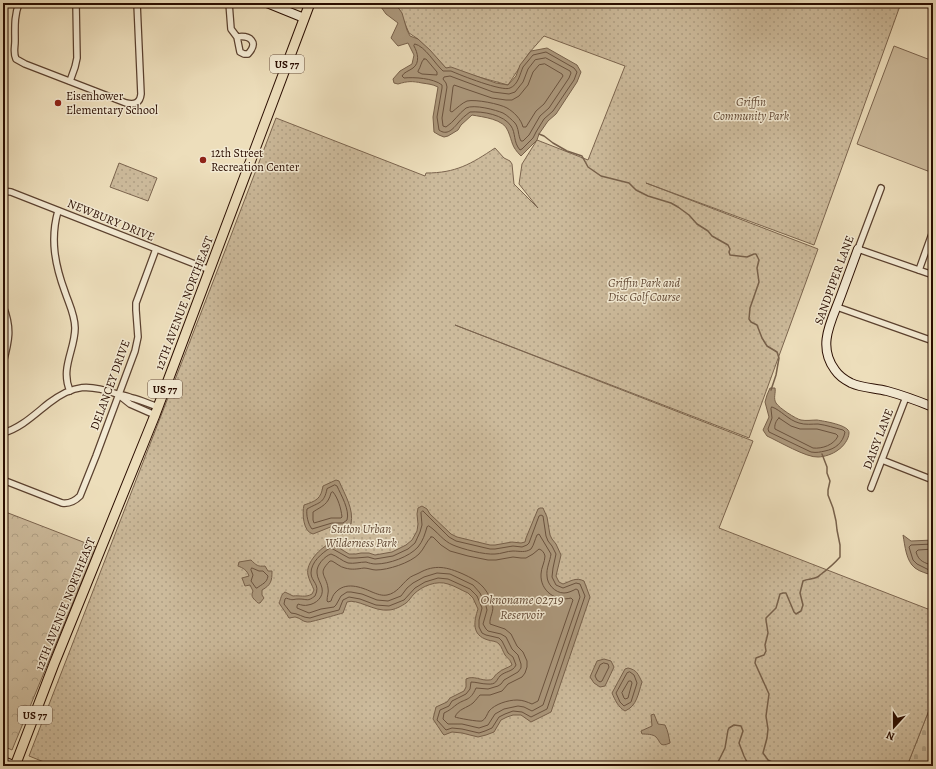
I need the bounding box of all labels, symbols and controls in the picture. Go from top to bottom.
road number: US 77 [270,55,304,73]
place label: Eisenhower Elementary School [66,88,158,118]
park label: Griffin Community Park [713,94,790,124]
marker: Eisenhower Elementary School [53,98,63,108]
place label: 12th Street Recreation Center [211,145,300,175]
marker: 12th Street Recreation Center [198,155,208,165]
street label: NEWBURY DRIVE [65,195,157,245]
street label: SANDPIPER LANE [810,233,858,327]
street label: 12TH AVENUE NORTHEAST [151,234,217,372]
park label: Griffin Park and Disc Golf Course [608,275,681,305]
street label: DELANCEY DRIVE [86,338,134,432]
road number: US 77 [148,380,182,398]
street label: DAISY LANE [859,406,897,472]
park label: Sutton Urban Wilderness Park [325,521,397,551]
street label: 12TH AVENUE NORTHEAST [31,535,99,673]
water label: Oknoname 02719 Reservoir [481,591,564,623]
road number: US 77 [18,706,52,724]
north arrow [874,707,914,747]
text: N [884,727,897,744]

